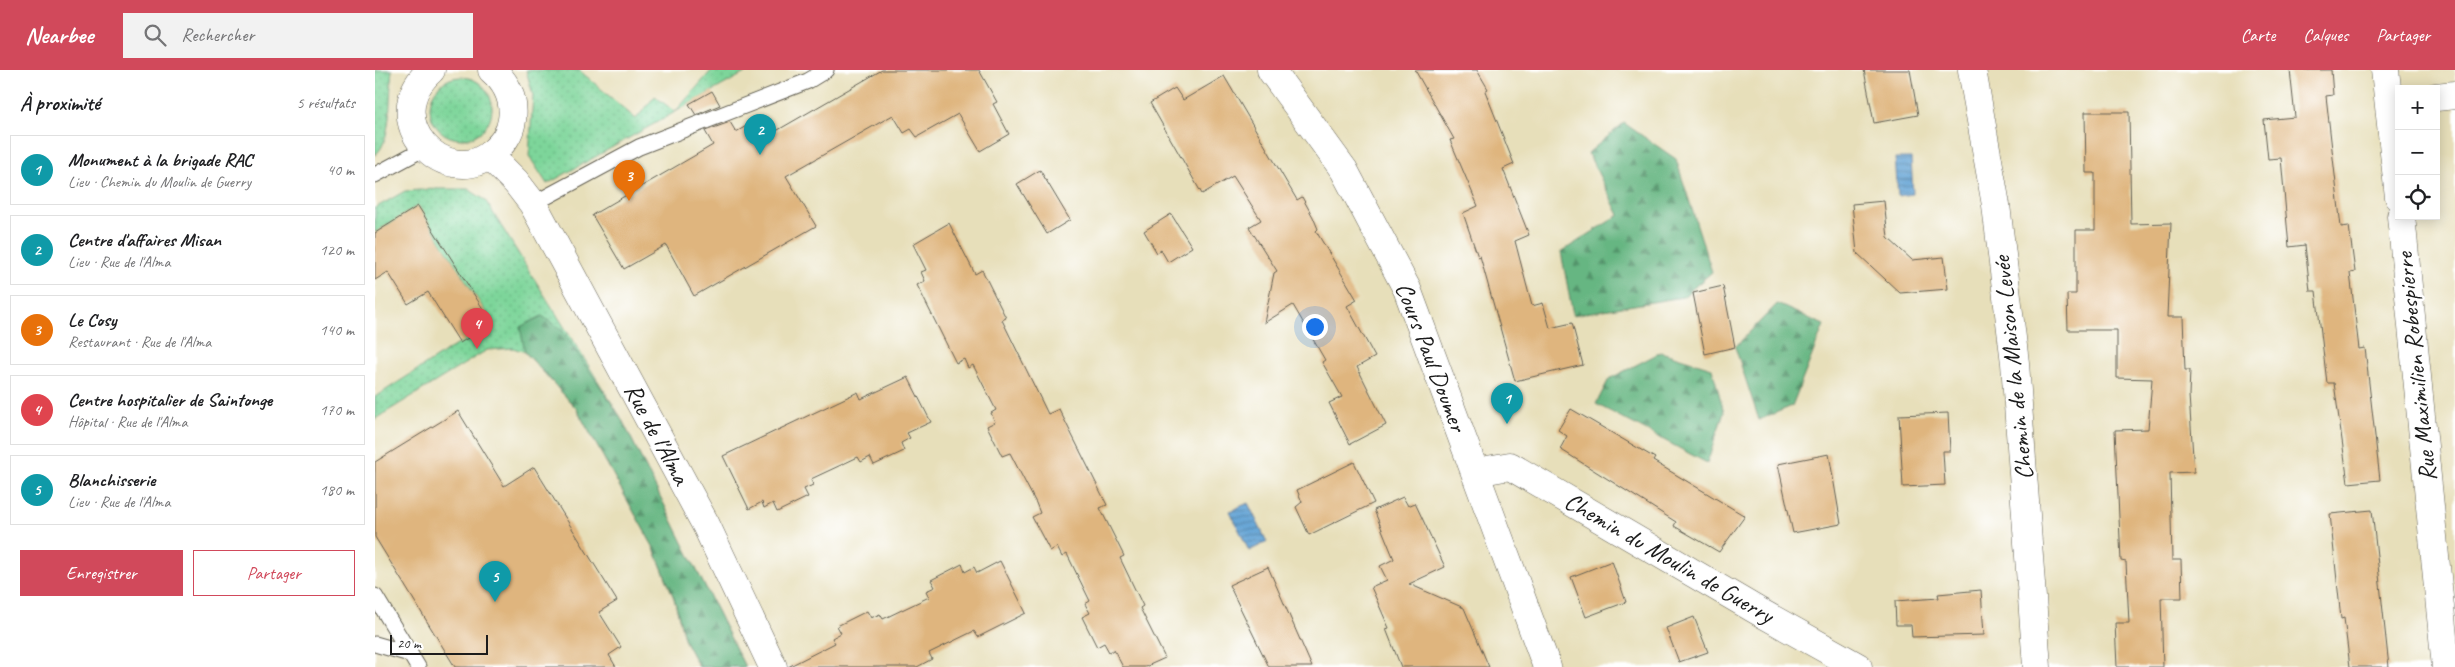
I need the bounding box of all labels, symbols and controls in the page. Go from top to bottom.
search box [123,13,473,58]
text: Nearbee [25,20,93,50]
icon: search [141,21,169,49]
text: Rechercher [181,23,254,47]
text: Carte [2241,24,2275,46]
text: Calques [2303,24,2348,46]
text: Partager [2376,24,2430,46]
map controls [2395,85,2440,220]
button: + [2395,85,2440,130]
text: À proximité [20,90,100,116]
text: 5 résultats [296,93,355,113]
pin: 2 [744,114,776,155]
button: − [2395,130,2440,175]
text: Monument à la brigade RAC [68,148,252,172]
text: 1 [33,160,41,180]
text: 40 m [327,160,354,180]
pin: 3 [613,160,645,201]
text: Lieu · Chemin du Moulin de Guerry [68,172,251,192]
button: locate [2395,175,2440,220]
text: Centre d'affaires Misan [68,228,221,252]
text: 2 [33,240,41,260]
text: 120 m [320,240,354,260]
street label: Rue Maximilien Robespierre [2388,249,2444,483]
text: Lieu · Rue de l'Alma [68,252,170,272]
street label: Chemin de la Maison Levée [1985,253,2041,481]
street label: Cours Paul Doumer [1388,278,1475,438]
text: Le Cosy [68,308,116,332]
pin: 4 [461,308,493,349]
your location [1302,314,1328,340]
text: 3 [33,320,41,340]
text: 140 m [320,320,354,340]
text: Restaurant · Rue de l'Alma [68,332,211,352]
street label: Rue de l'Alma [617,378,698,492]
pin: 1 [1491,383,1523,424]
text: Centre hospitalier de Saintonge [68,388,272,412]
text: 4 [33,400,41,420]
text: 170 m [320,400,354,420]
text: Hôpital · Rue de l'Alma [68,412,187,432]
text: Blanchisserie [68,468,155,492]
text: 5 [34,480,40,500]
text: 180 m [320,480,354,500]
street label: Chemin du Moulin de Guerry [1559,485,1781,632]
text: Lieu · Rue de l'Alma [68,492,170,512]
button: Enregistrer [20,550,183,596]
button: Partager [193,550,355,596]
pin: 5 [479,561,511,602]
scale bar [390,632,487,655]
text: 20 m [397,635,421,652]

